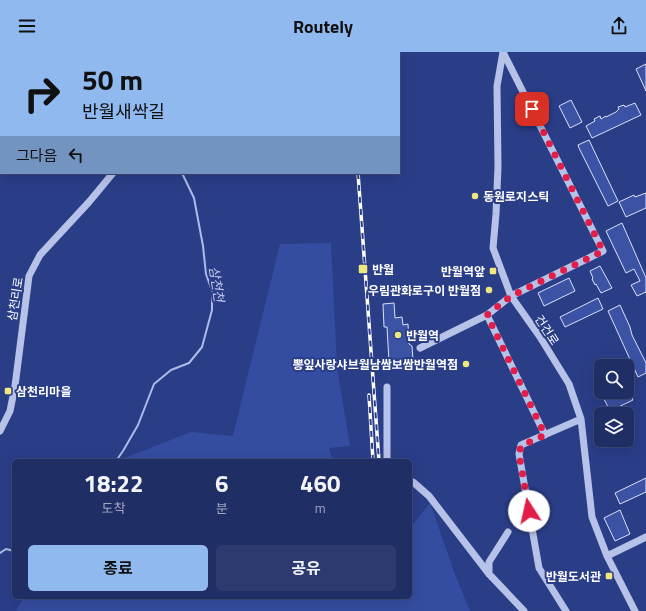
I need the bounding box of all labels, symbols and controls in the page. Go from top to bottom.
text: Routely [293,13,353,40]
icon: menu [16,15,38,37]
icon: share [608,15,630,37]
text: 50 m [82,58,143,101]
icon: right [16,68,68,120]
pin [515,92,549,126]
text: 반월새싹길 [82,98,165,125]
icon: arrive [521,98,543,120]
text: 그다음 [16,144,57,167]
icon: left [65,144,87,166]
place label: 동원로지스틱 [483,187,549,206]
marker: 동원로지스틱 [470,191,480,201]
place label: 반월 [372,260,394,279]
place label: 반월역앞 [441,262,485,281]
marker: 반월 [357,263,369,275]
water label: 삼천천 [204,265,230,304]
marker: 반월역앞 [488,266,498,276]
street label: 삼천리로 [2,276,28,322]
place label: 우림관화로구이 반월점 [368,281,481,300]
marker: 우림관화로구이 반월점 [484,285,494,295]
street label: 건건로 [530,311,564,349]
place label: 반월역 [406,326,439,345]
marker: 반월역 [393,330,403,340]
place label: 뽕잎사랑샤브월남쌈보쌈반월역점 [292,355,458,374]
marker: 뽕잎사랑샤브월남쌈보쌈반월역점 [461,359,471,369]
map controls [594,359,634,447]
button: search [594,359,634,399]
place label: 삼천리마을 [16,382,71,401]
marker: 삼천리마을 [3,386,13,396]
button: layers [594,407,634,447]
text: 18:22 [84,465,143,501]
text: 6 [215,465,229,501]
text: 460 [300,465,340,501]
position arrow [508,490,550,532]
text: 도착 [102,498,125,518]
text: 분 [216,498,228,518]
text: m [315,498,326,518]
button: 종료 [28,545,208,591]
button: 공유 [216,545,396,591]
place label: 반월도서관 [546,567,601,586]
marker: 반월도서관 [604,571,614,581]

